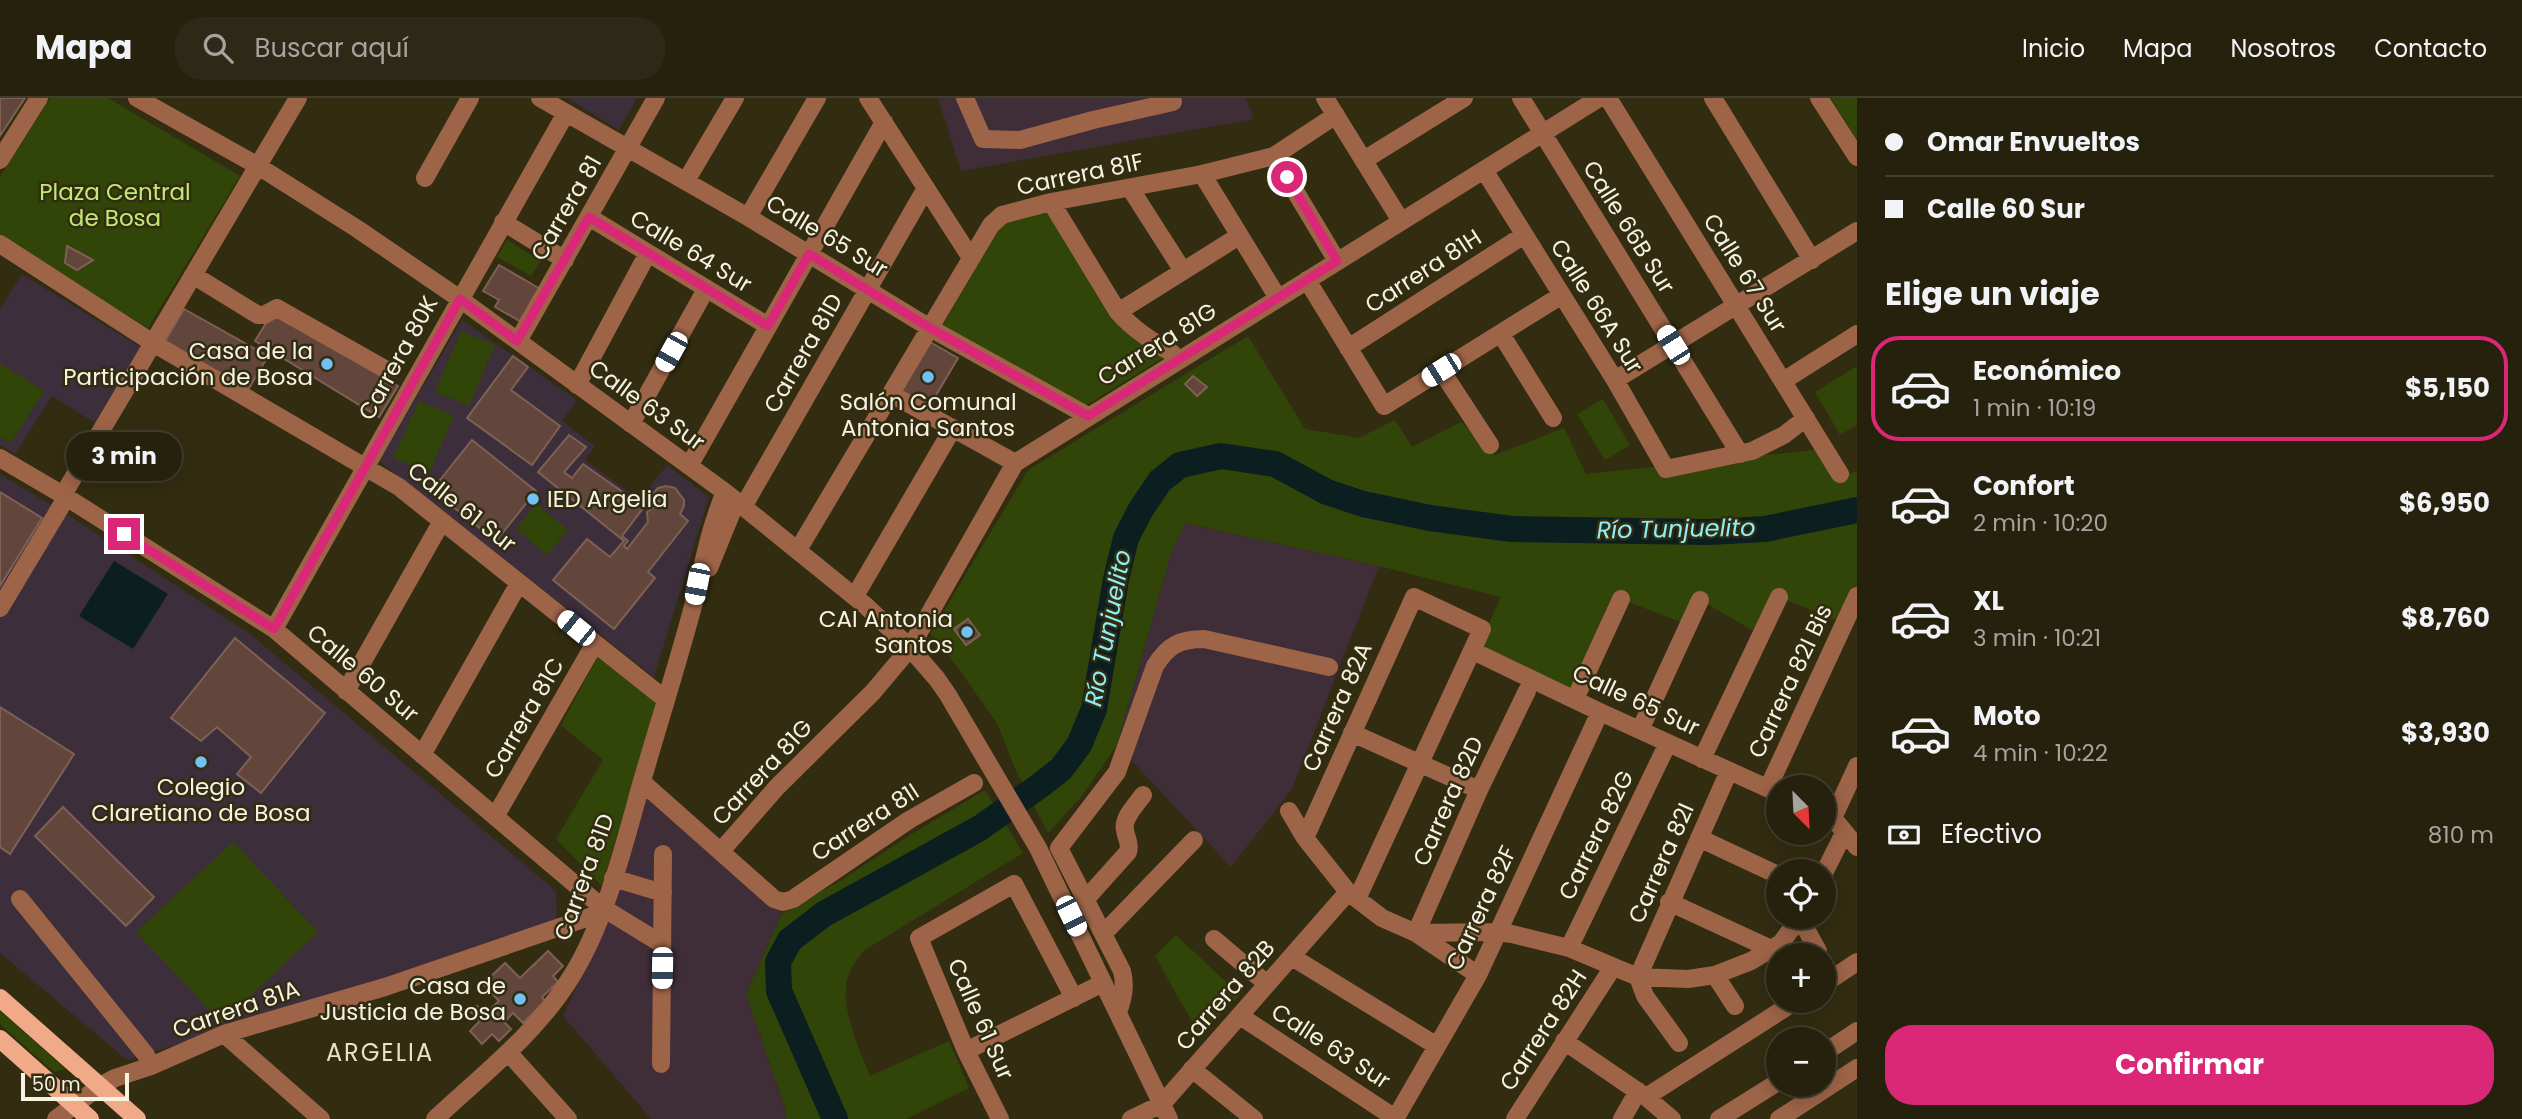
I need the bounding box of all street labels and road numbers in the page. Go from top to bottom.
street label: Carrera 81F [1014,145,1146,203]
street label: Carrera 81 [523,149,609,267]
street label: Calle 66B Sur [1575,154,1683,300]
street label: Calle 65 Sur [760,187,894,285]
street label: Calle 64 Sur [624,202,758,300]
street label: Calle 67 Sur [1696,207,1794,339]
street label: Carrera 81H [1359,221,1487,321]
street label: Calle 66A Sur [1543,233,1651,379]
street label: Carrera 81D [756,287,850,419]
street label: Carrera 80K [351,290,445,426]
street label: Carrera 81G [1091,295,1223,393]
street label: Calle 63 Sur [583,352,711,458]
street label: Calle 61 Sur [401,454,523,560]
street label: Carrera 82I Bis [1740,599,1840,763]
street label: Calle 60 Sur [300,617,426,729]
street label: Carrera 82A [1294,637,1380,777]
street label: Carrera 81C [476,652,572,784]
street label: Calle 65 Sur [1567,657,1705,743]
street label: Carrera 81G [704,712,820,832]
street label: Carrera 82D [1405,731,1491,871]
street label: Carrera 82G [1551,765,1641,905]
street label: Carrera 81I [805,775,925,869]
street label: Carrera 82I [1620,798,1702,928]
street label: Carrera 81D [546,809,622,945]
street label: Carrera 82F [1438,840,1524,976]
street label: Carrera 82B [1168,933,1282,1057]
street label: Calle 61 Sur [940,953,1022,1085]
street label: Carrera 82H [1492,963,1594,1097]
street label: Carrera 81A [168,972,304,1046]
street label: Calle 63 Sur [1265,996,1397,1096]

